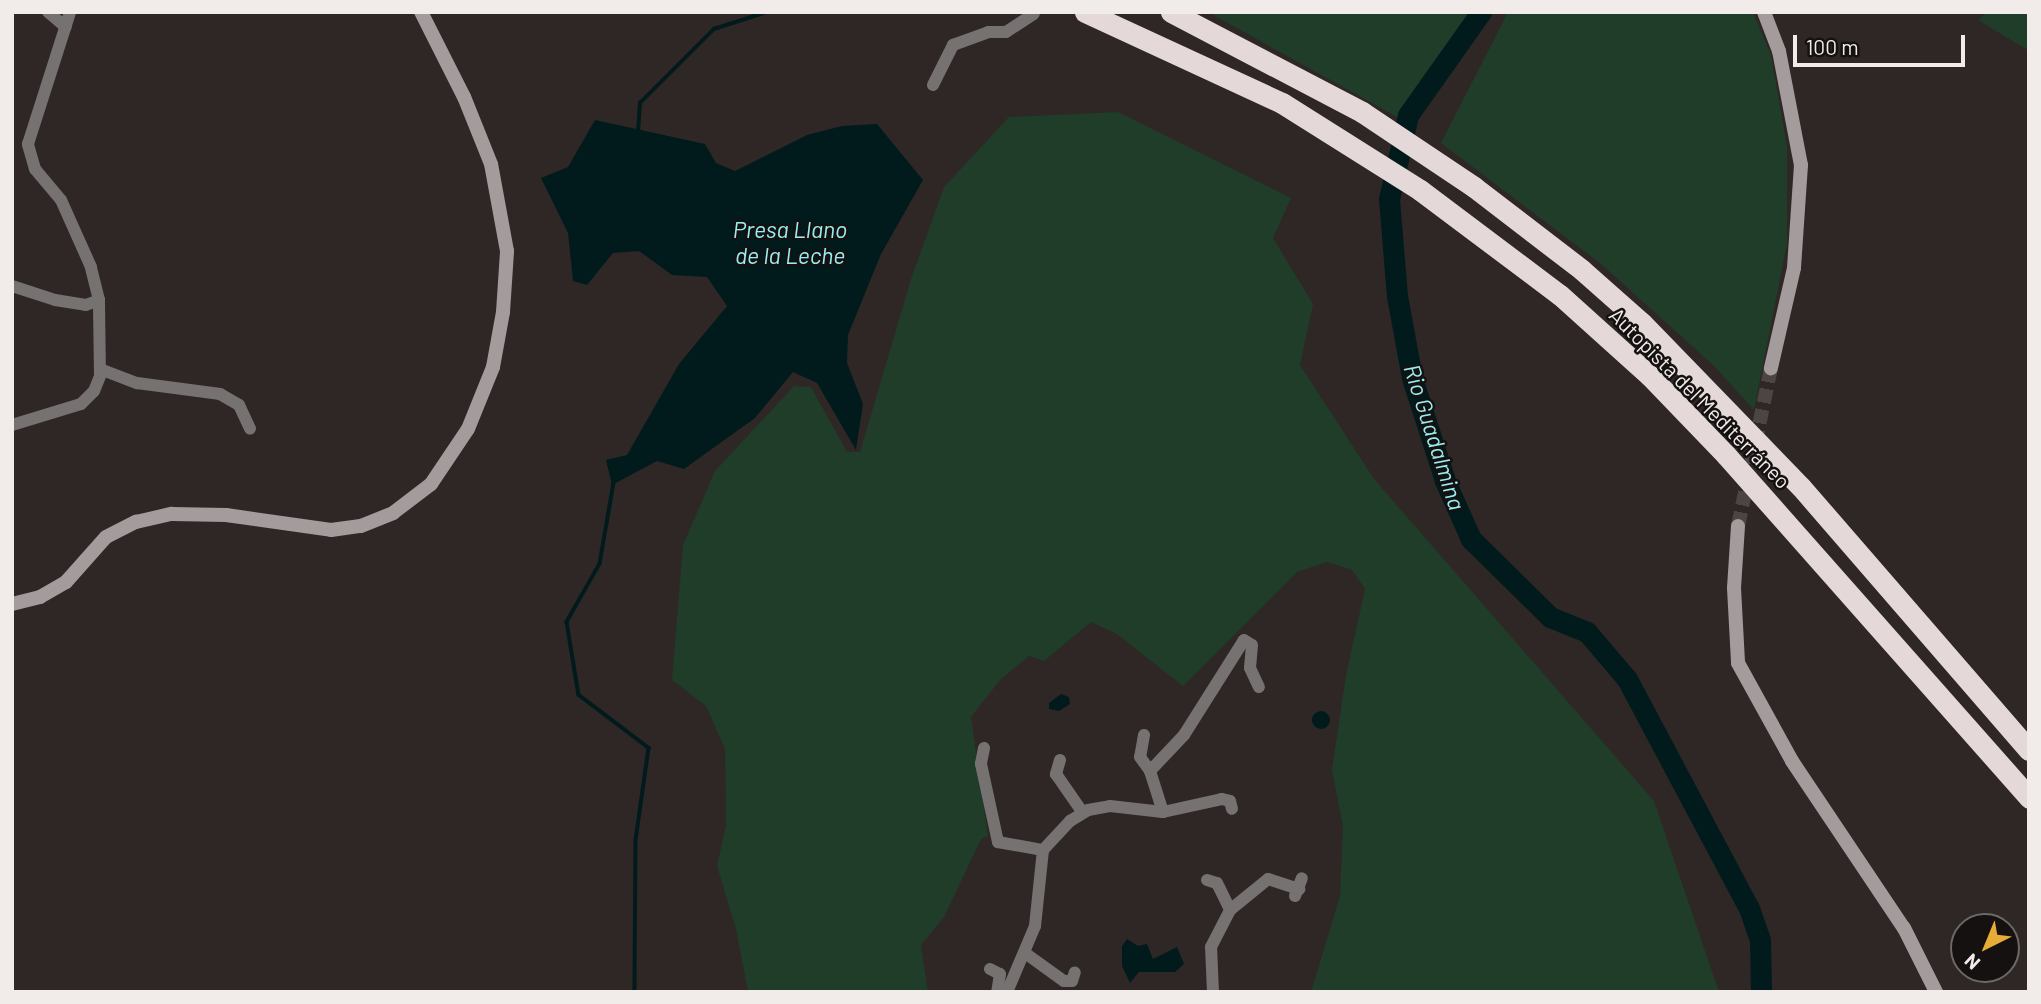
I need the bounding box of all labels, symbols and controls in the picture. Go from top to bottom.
scale bar [1796,21,1968,65]
text: 100 m [1806,34,1859,59]
water label: Presa Llano de la Leche [733,215,847,269]
street label: Autopista del Mediterráneo [1604,302,1796,494]
water label: Rio Guadalmina [1398,361,1472,513]
north arrow [1950,913,2020,983]
text: N [1959,950,1984,975]

